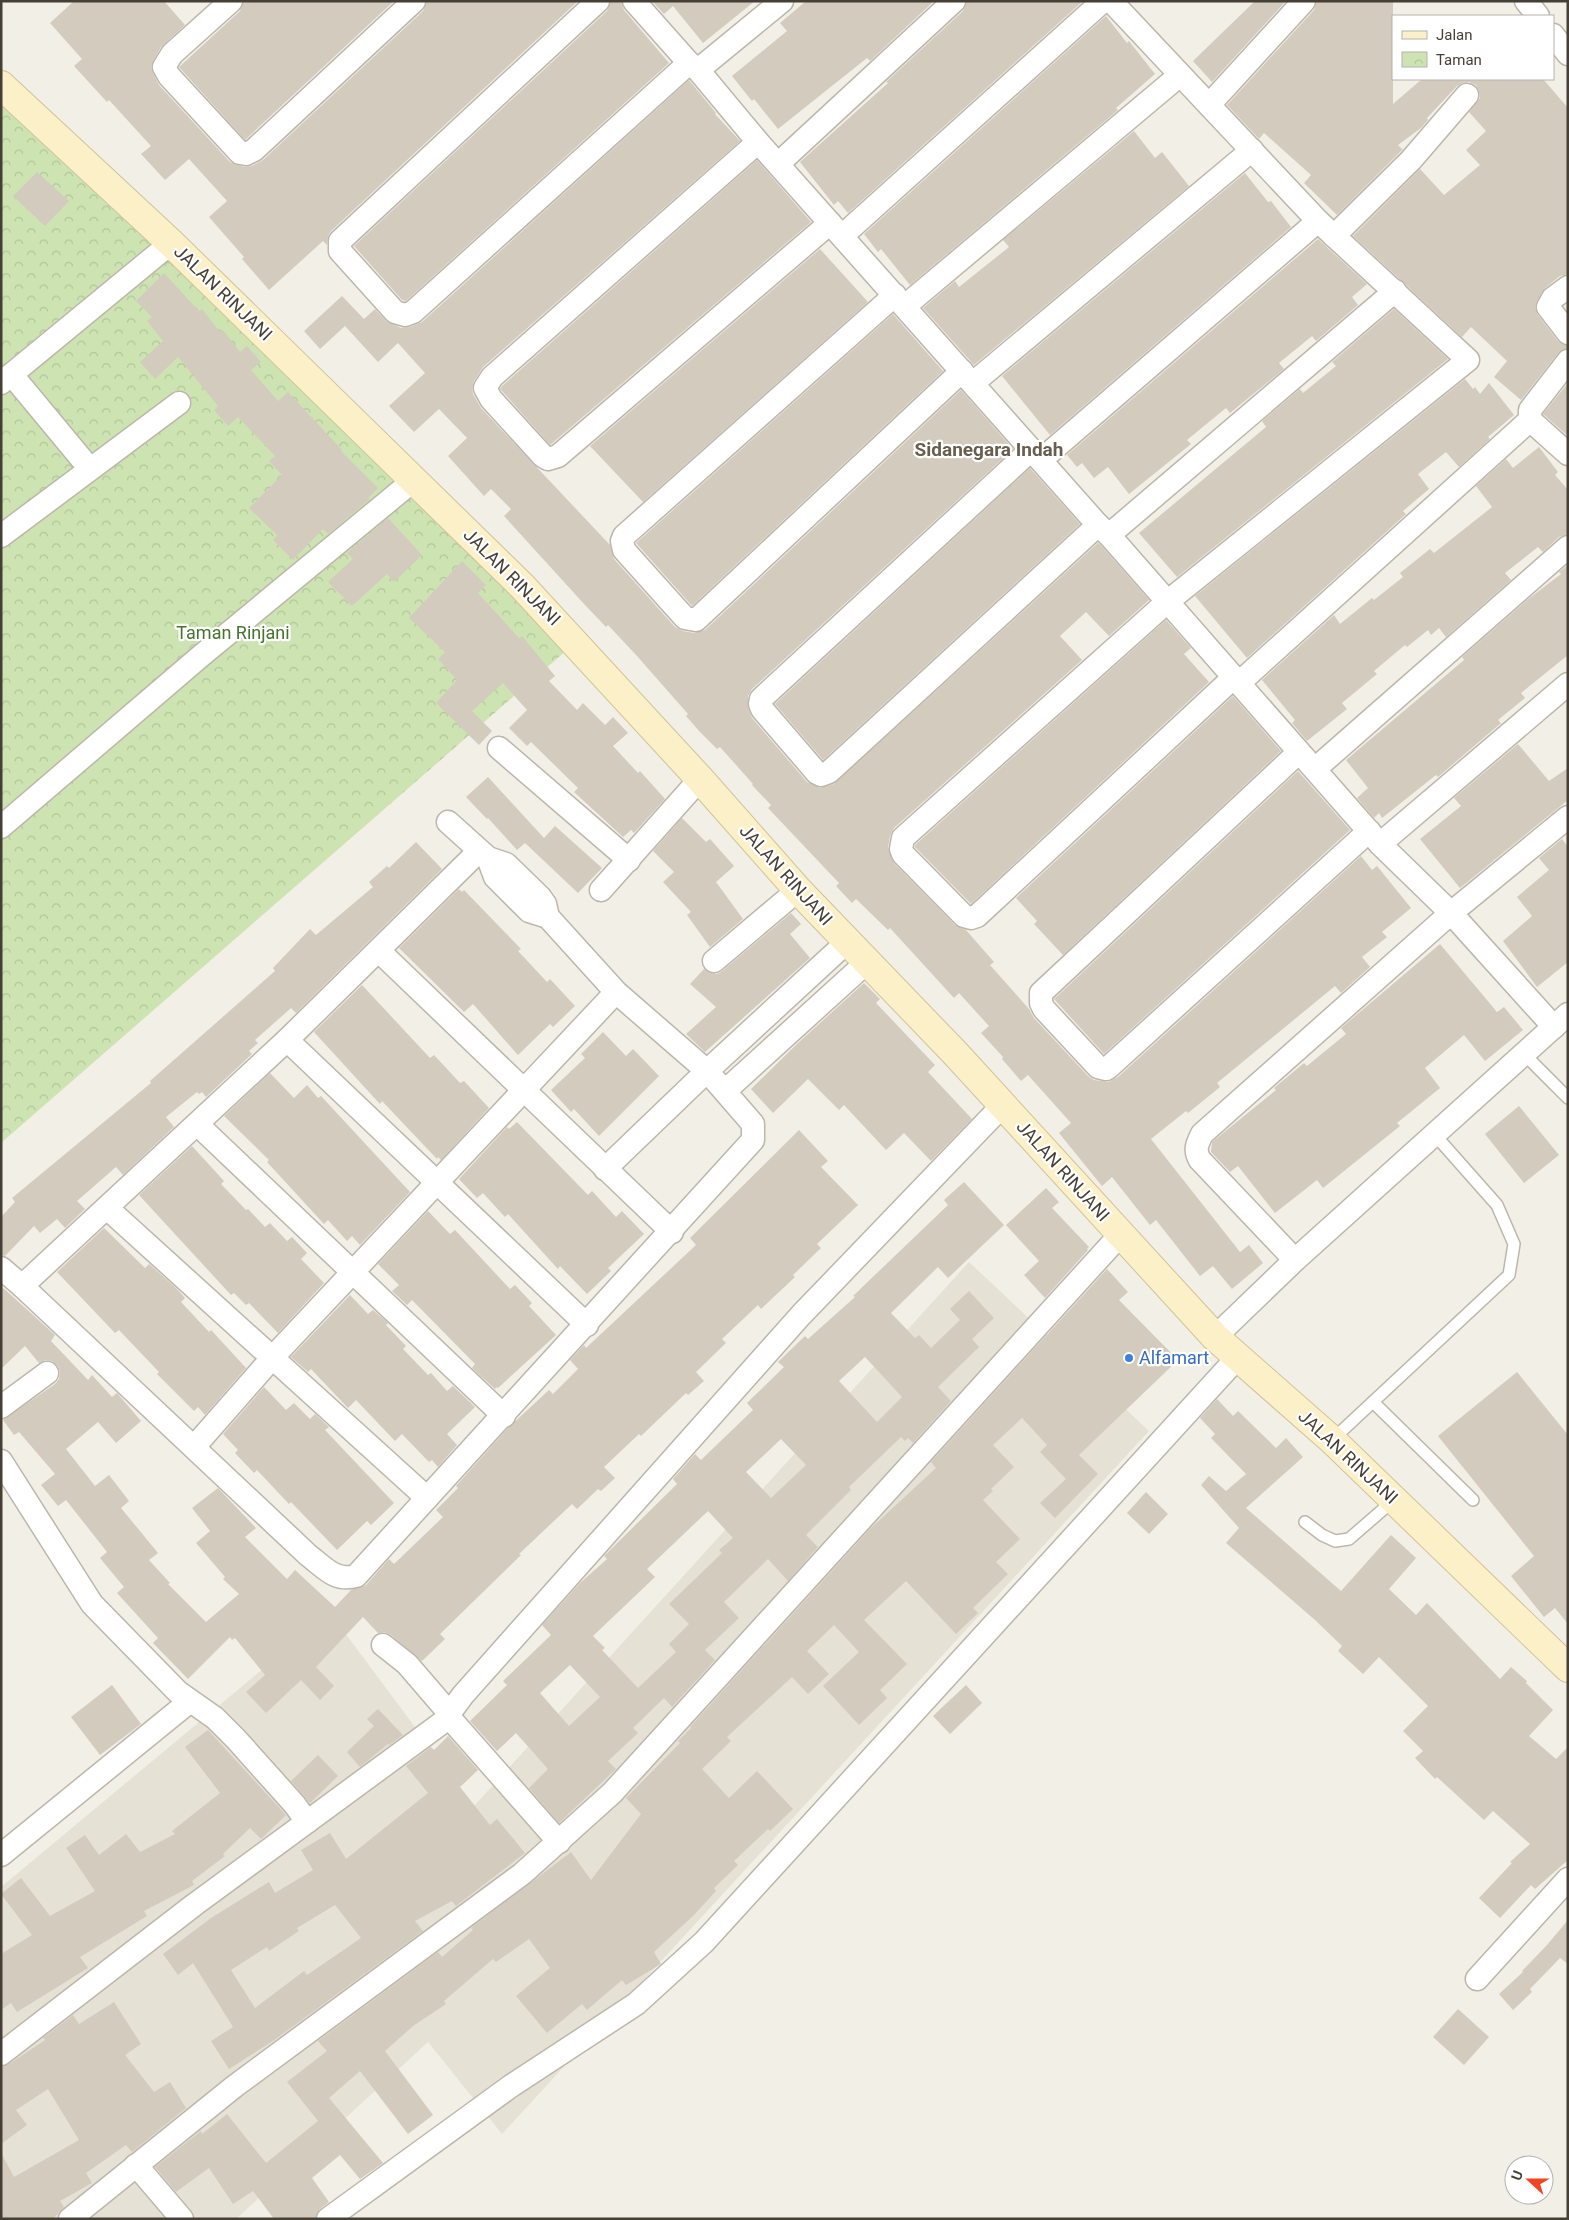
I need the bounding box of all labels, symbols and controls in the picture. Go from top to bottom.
legend [1392,15,1554,80]
text: Jalan [1436,26,1473,44]
text: Taman [1436,51,1482,69]
street label: JALAN RINJANI [170,240,277,345]
district label: Sidanegara Indah [915,438,1063,461]
street label: JALAN RINJANI [460,524,565,629]
park label: Taman Rinjani [176,622,290,643]
street label: JALAN RINJANI [736,820,837,929]
street label: JALAN RINJANI [1013,1116,1114,1225]
place label: Alfamart [1139,1347,1209,1368]
marker: Alfamart [1123,1352,1135,1364]
street label: JALAN RINJANI [1294,1405,1402,1508]
north arrow [1504,2155,1554,2205]
text: U [1508,2168,1526,2183]

